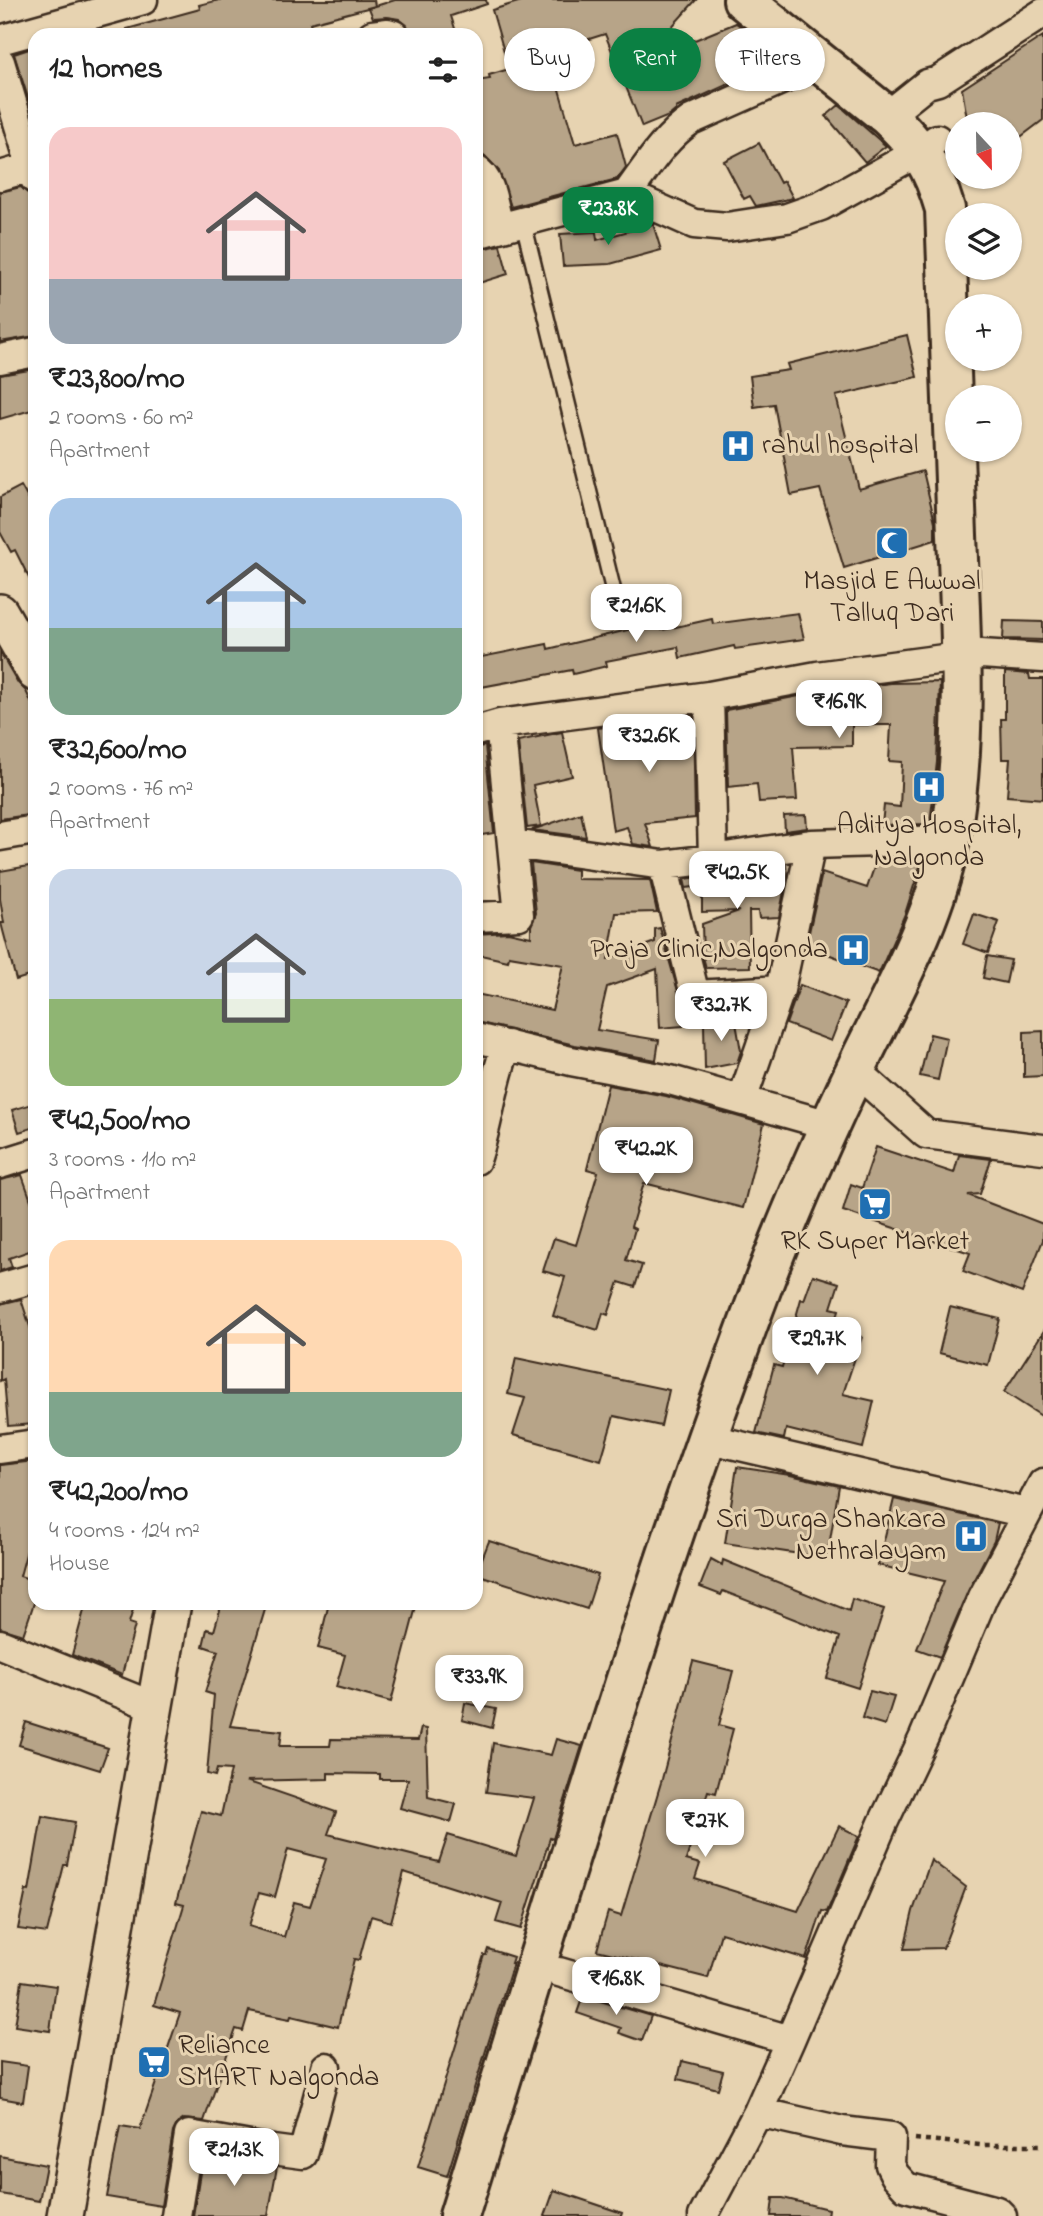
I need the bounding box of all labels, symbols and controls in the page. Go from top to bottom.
chip: Buy [504,28,595,91]
chip: Rent [609,28,701,91]
chip: Filters [715,28,825,91]
text: 12 homes [49,48,163,92]
icon: filters [424,51,462,89]
north arrow [945,112,1022,189]
map controls [945,112,1022,462]
icon: home [193,173,319,299]
pin: ₹23.8K [551,188,665,247]
text: ₹23.8K [578,193,638,226]
button: layers [945,203,1022,280]
button: + [945,294,1022,371]
text: ₹23,800/mo [49,358,185,402]
button: − [945,385,1022,462]
text: 2 rooms · 60 m² [49,402,194,435]
place label: rahul hospital [762,426,918,467]
hospital icon: rahul hospital [719,427,757,465]
text: Apartment [49,435,150,468]
mosque icon: Masjid E Awwal Talluq Dari [873,524,911,562]
icon: home [193,544,319,670]
place label: Masjid E Awwal Talluq Dari [803,562,981,635]
pin: ₹21.6K [579,584,693,644]
text: ₹21.6K [607,590,665,623]
pin: ₹16.9K [782,680,896,740]
text: ₹16.9K [812,686,866,719]
pin: ₹32.6K [592,714,706,774]
text: ₹32.6K [619,720,679,753]
text: ₹32,600/mo [49,729,187,773]
hospital icon: Aditya Hospital, Nalgonda [910,768,948,806]
text: 2 rooms · 76 m² [49,773,193,806]
text: Apartment [49,806,150,839]
place label: Aditya Hospital, Nalgonda [837,806,1021,879]
pin: ₹42.5K [680,852,794,911]
text: ₹42.5K [705,857,769,890]
icon: home [193,915,319,1041]
place label: Praja Clinic,Nalgonda [590,930,828,971]
hospital icon: Praja Clinic,Nalgonda [834,931,872,969]
pin: ₹32.7K [664,984,778,1043]
text: ₹32.7K [691,989,751,1022]
text: ₹42,500/mo [49,1100,191,1144]
pin: ₹42.2K [589,1128,703,1187]
text: ₹42.2K [615,1133,677,1166]
text: 3 rooms · 110 m² [49,1144,196,1177]
text: Apartment [49,1177,150,1210]
supermarket icon: RK Super Market [856,1185,894,1223]
place label: RK Super Market [781,1222,969,1263]
icon: home [193,1286,319,1412]
pin: ₹29.7K [760,1318,874,1377]
text: ₹29.7K [788,1323,846,1356]
text: ₹42,200/mo [49,1471,188,1515]
place label: Sri Durga Shankara Nethralayam [716,1500,946,1573]
text: 4 rooms · 124 m² [49,1515,200,1548]
hospital icon: Sri Durga Shankara Nethralayam [952,1517,990,1555]
text: House [49,1548,109,1581]
pin: ₹33.9K [422,1656,536,1715]
text: ₹33.9K [451,1661,507,1694]
pin: ₹27K [664,1800,746,1859]
text: ₹27K [682,1805,728,1838]
pin: ₹16.8K [559,1958,673,2017]
text: ₹16.8K [588,1963,644,1996]
place label: Reliance SMART Nalgonda [178,2026,379,2099]
supermarket icon: Reliance SMART Nalgonda [135,2043,173,2081]
pin: ₹21.3K [177,2128,291,2188]
text: ₹21.3K [205,2134,263,2167]

